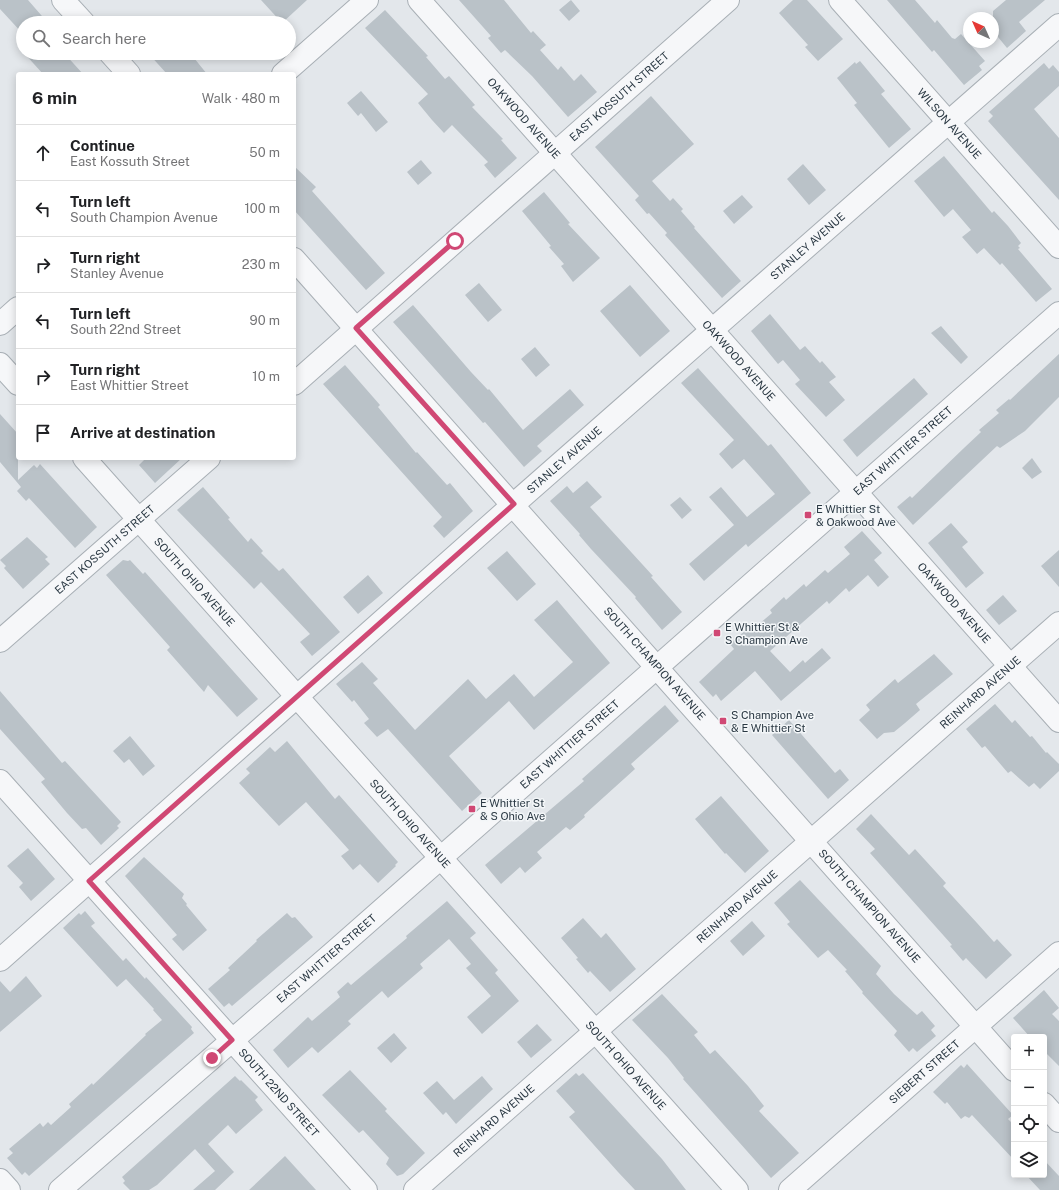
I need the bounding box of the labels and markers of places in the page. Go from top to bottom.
place label: E Whittier St & Oakwood Ave [816,503,896,528]
marker: E Whittier St & Oakwood Ave [803,510,813,520]
place label: E Whittier St & S Champion Ave [725,621,808,646]
marker: E Whittier St & S Champion Ave [712,628,722,638]
place label: S Champion Ave & E Whittier St [731,709,814,734]
marker: S Champion Ave & E Whittier St [718,716,728,726]
place label: E Whittier St & S Ohio Ave [480,797,545,822]
marker: E Whittier St & S Ohio Ave [467,804,477,814]

